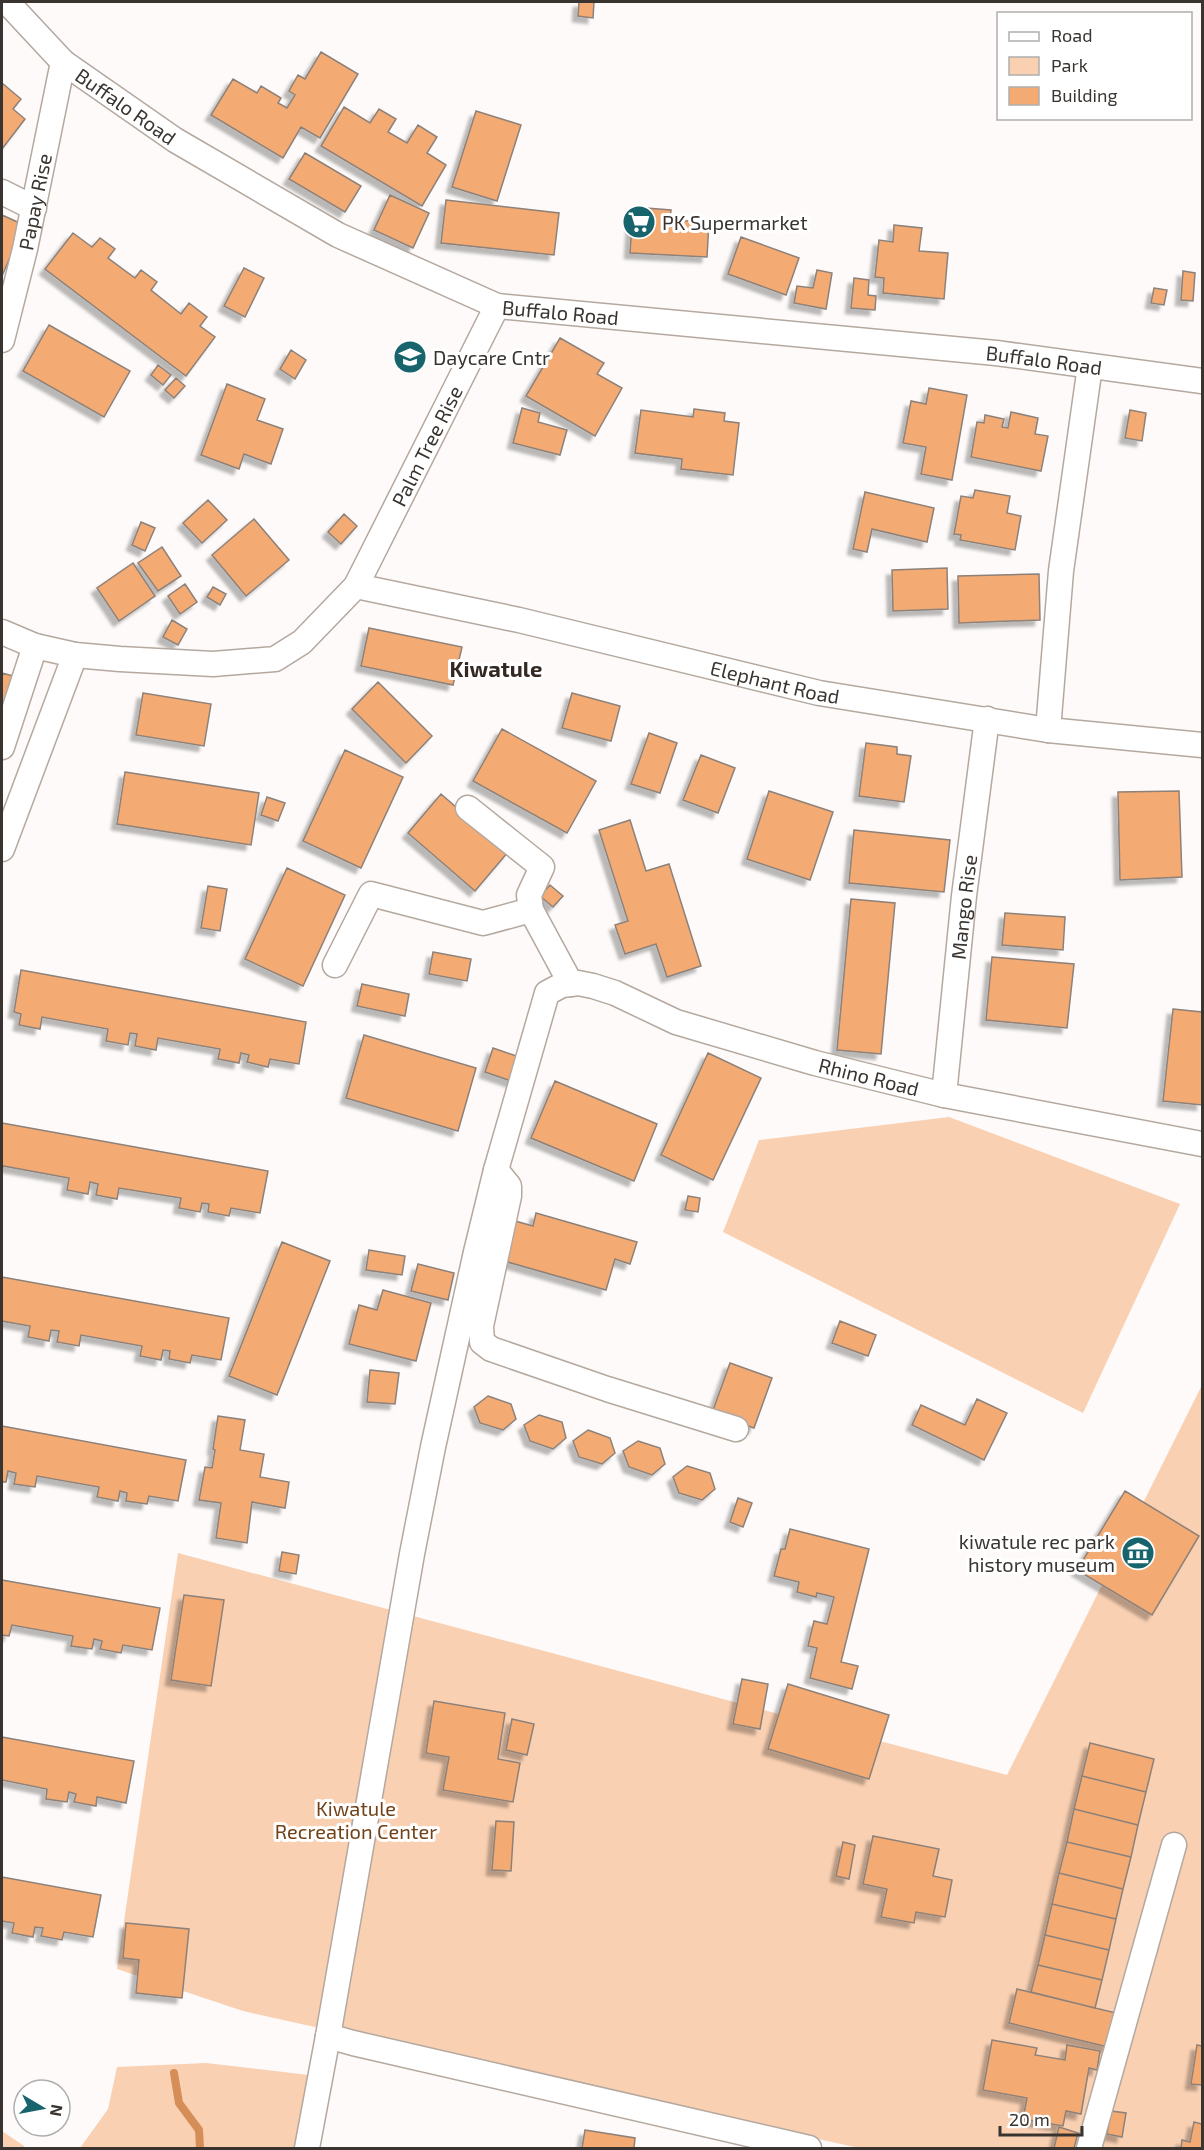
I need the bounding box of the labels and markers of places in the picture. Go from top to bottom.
supermarket icon: PK Supermarket [621,204,657,240]
place label: PK Supermarket [662,210,808,234]
school or university icon: Daycare Cntr [392,339,428,375]
place label: Daycare Cntr [433,345,550,369]
place label: kiwatule rec park history museum [959,1529,1115,1576]
museum icon: kiwatule rec park history museum [1120,1535,1156,1571]

